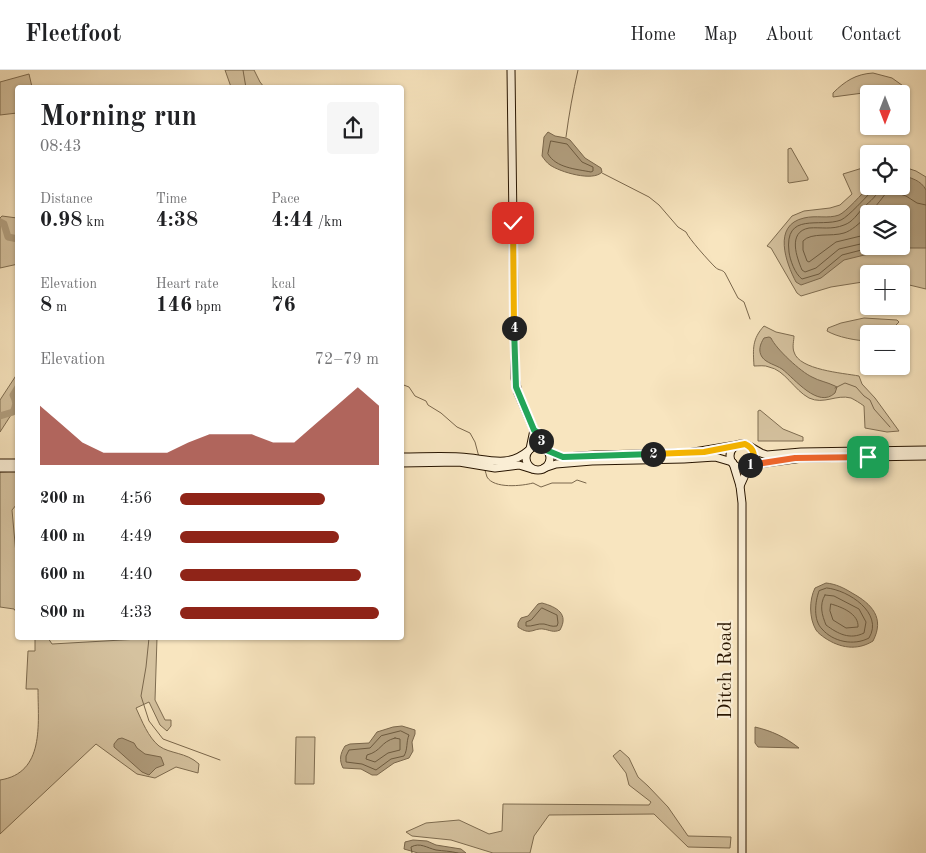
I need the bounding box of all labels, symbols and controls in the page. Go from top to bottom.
text: Fleetfoot [25,23,121,47]
text: Home [630,26,676,44]
text: Map [704,26,737,44]
text: About [765,26,813,44]
text: Contact [841,26,901,44]
north arrow [860,85,910,135]
map controls [860,85,910,375]
button: share [327,102,379,154]
text: Morning run [40,104,197,132]
text: 08:43 [40,139,82,155]
button: locate [860,145,910,195]
text: Distance [40,192,93,206]
text: Time [156,192,187,206]
text: Pace [271,192,300,206]
pin [492,202,534,244]
button: layers [860,205,910,255]
icon: check [499,209,527,237]
text: 0.98 [40,210,82,231]
text: 4:38 [156,210,198,231]
text: 4:44 [271,210,314,231]
text: km [82,215,105,229]
text: /km [314,215,342,229]
button: + [860,265,910,315]
text: Elevation [40,277,97,291]
text: Heart rate [156,277,219,291]
text: kcal [271,277,295,291]
text: 8 [40,295,52,316]
text: 146 [156,295,192,316]
text: 76 [271,295,296,316]
text: m [52,300,67,314]
text: bpm [192,300,222,314]
pin: 4 [502,316,526,340]
text: 4 [510,321,519,335]
button: − [860,325,910,375]
text: Elevation [40,352,105,368]
text: 72–79 m [315,352,379,368]
pin: 3 [528,428,554,454]
text: 3 [537,434,546,448]
pin [847,436,889,478]
pin: 2 [640,442,666,466]
icon: arrive [854,443,882,471]
text: 2 [649,447,658,461]
pin: 1 [738,452,762,478]
text: 1 [746,458,755,472]
text: 200 m [40,491,85,507]
text: 4:56 [120,491,152,507]
text: 400 m [40,529,85,545]
text: 4:49 [120,529,152,545]
text: 600 m [40,567,85,583]
text: 4:40 [120,567,152,583]
text: 800 m [40,605,85,621]
text: 4:33 [120,605,152,621]
street label: Ditch Road [716,621,736,719]

